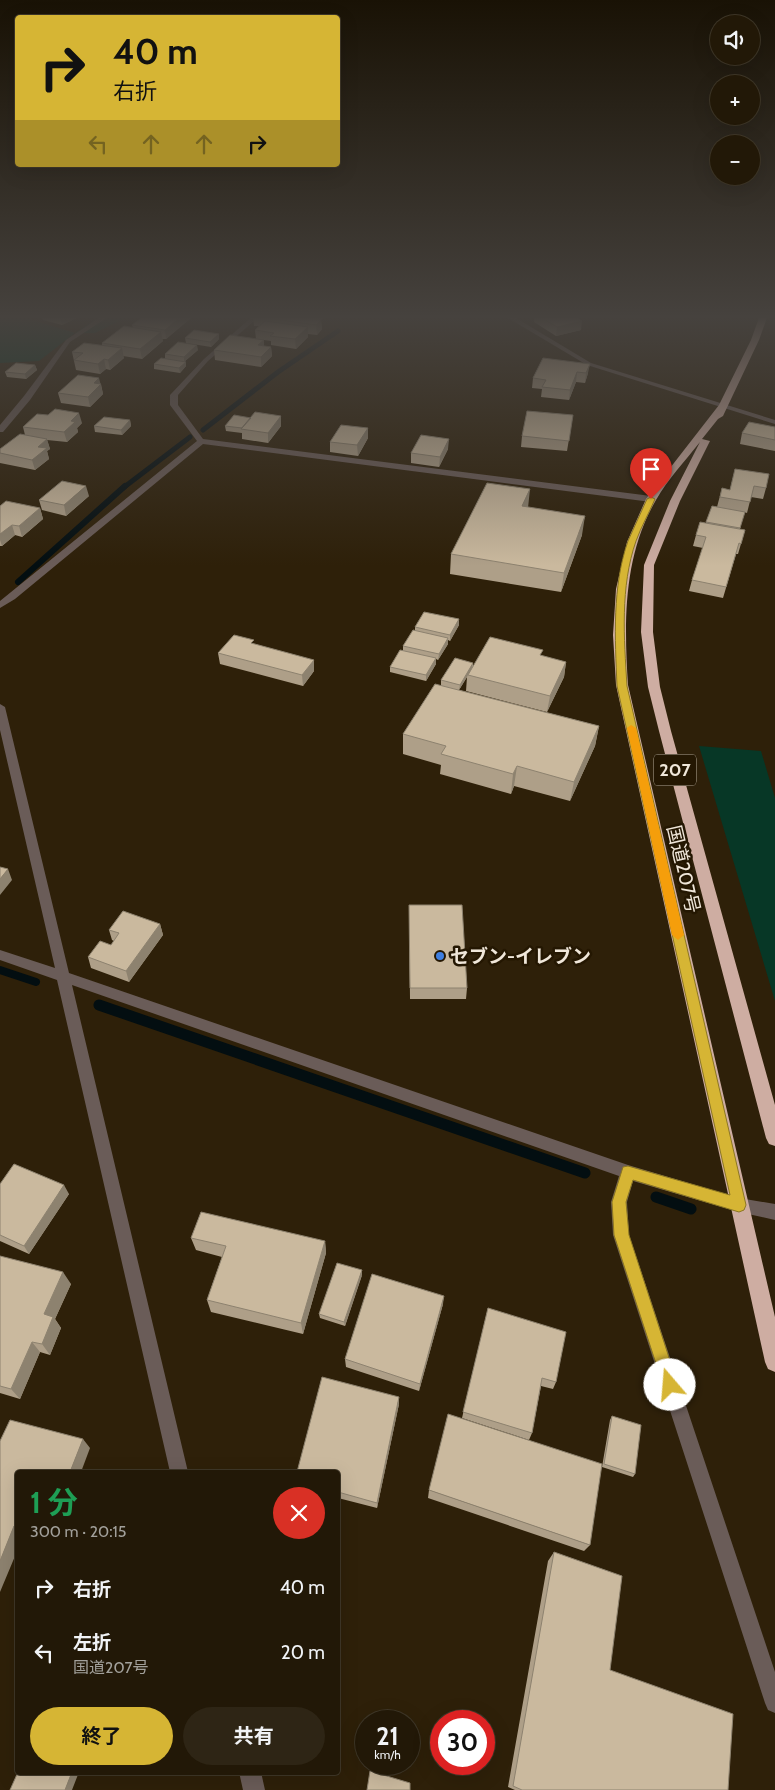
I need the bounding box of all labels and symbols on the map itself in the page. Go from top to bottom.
pin [630,448,672,499]
road number: 207 [654,754,696,786]
street label: 国道207号 [662,823,705,915]
place label: セブン-イレブン [450,945,591,968]
marker: セブン-イレブン [434,950,446,962]
position arrow [643,1358,695,1410]
speed limit sign: 30 [430,1710,495,1775]

